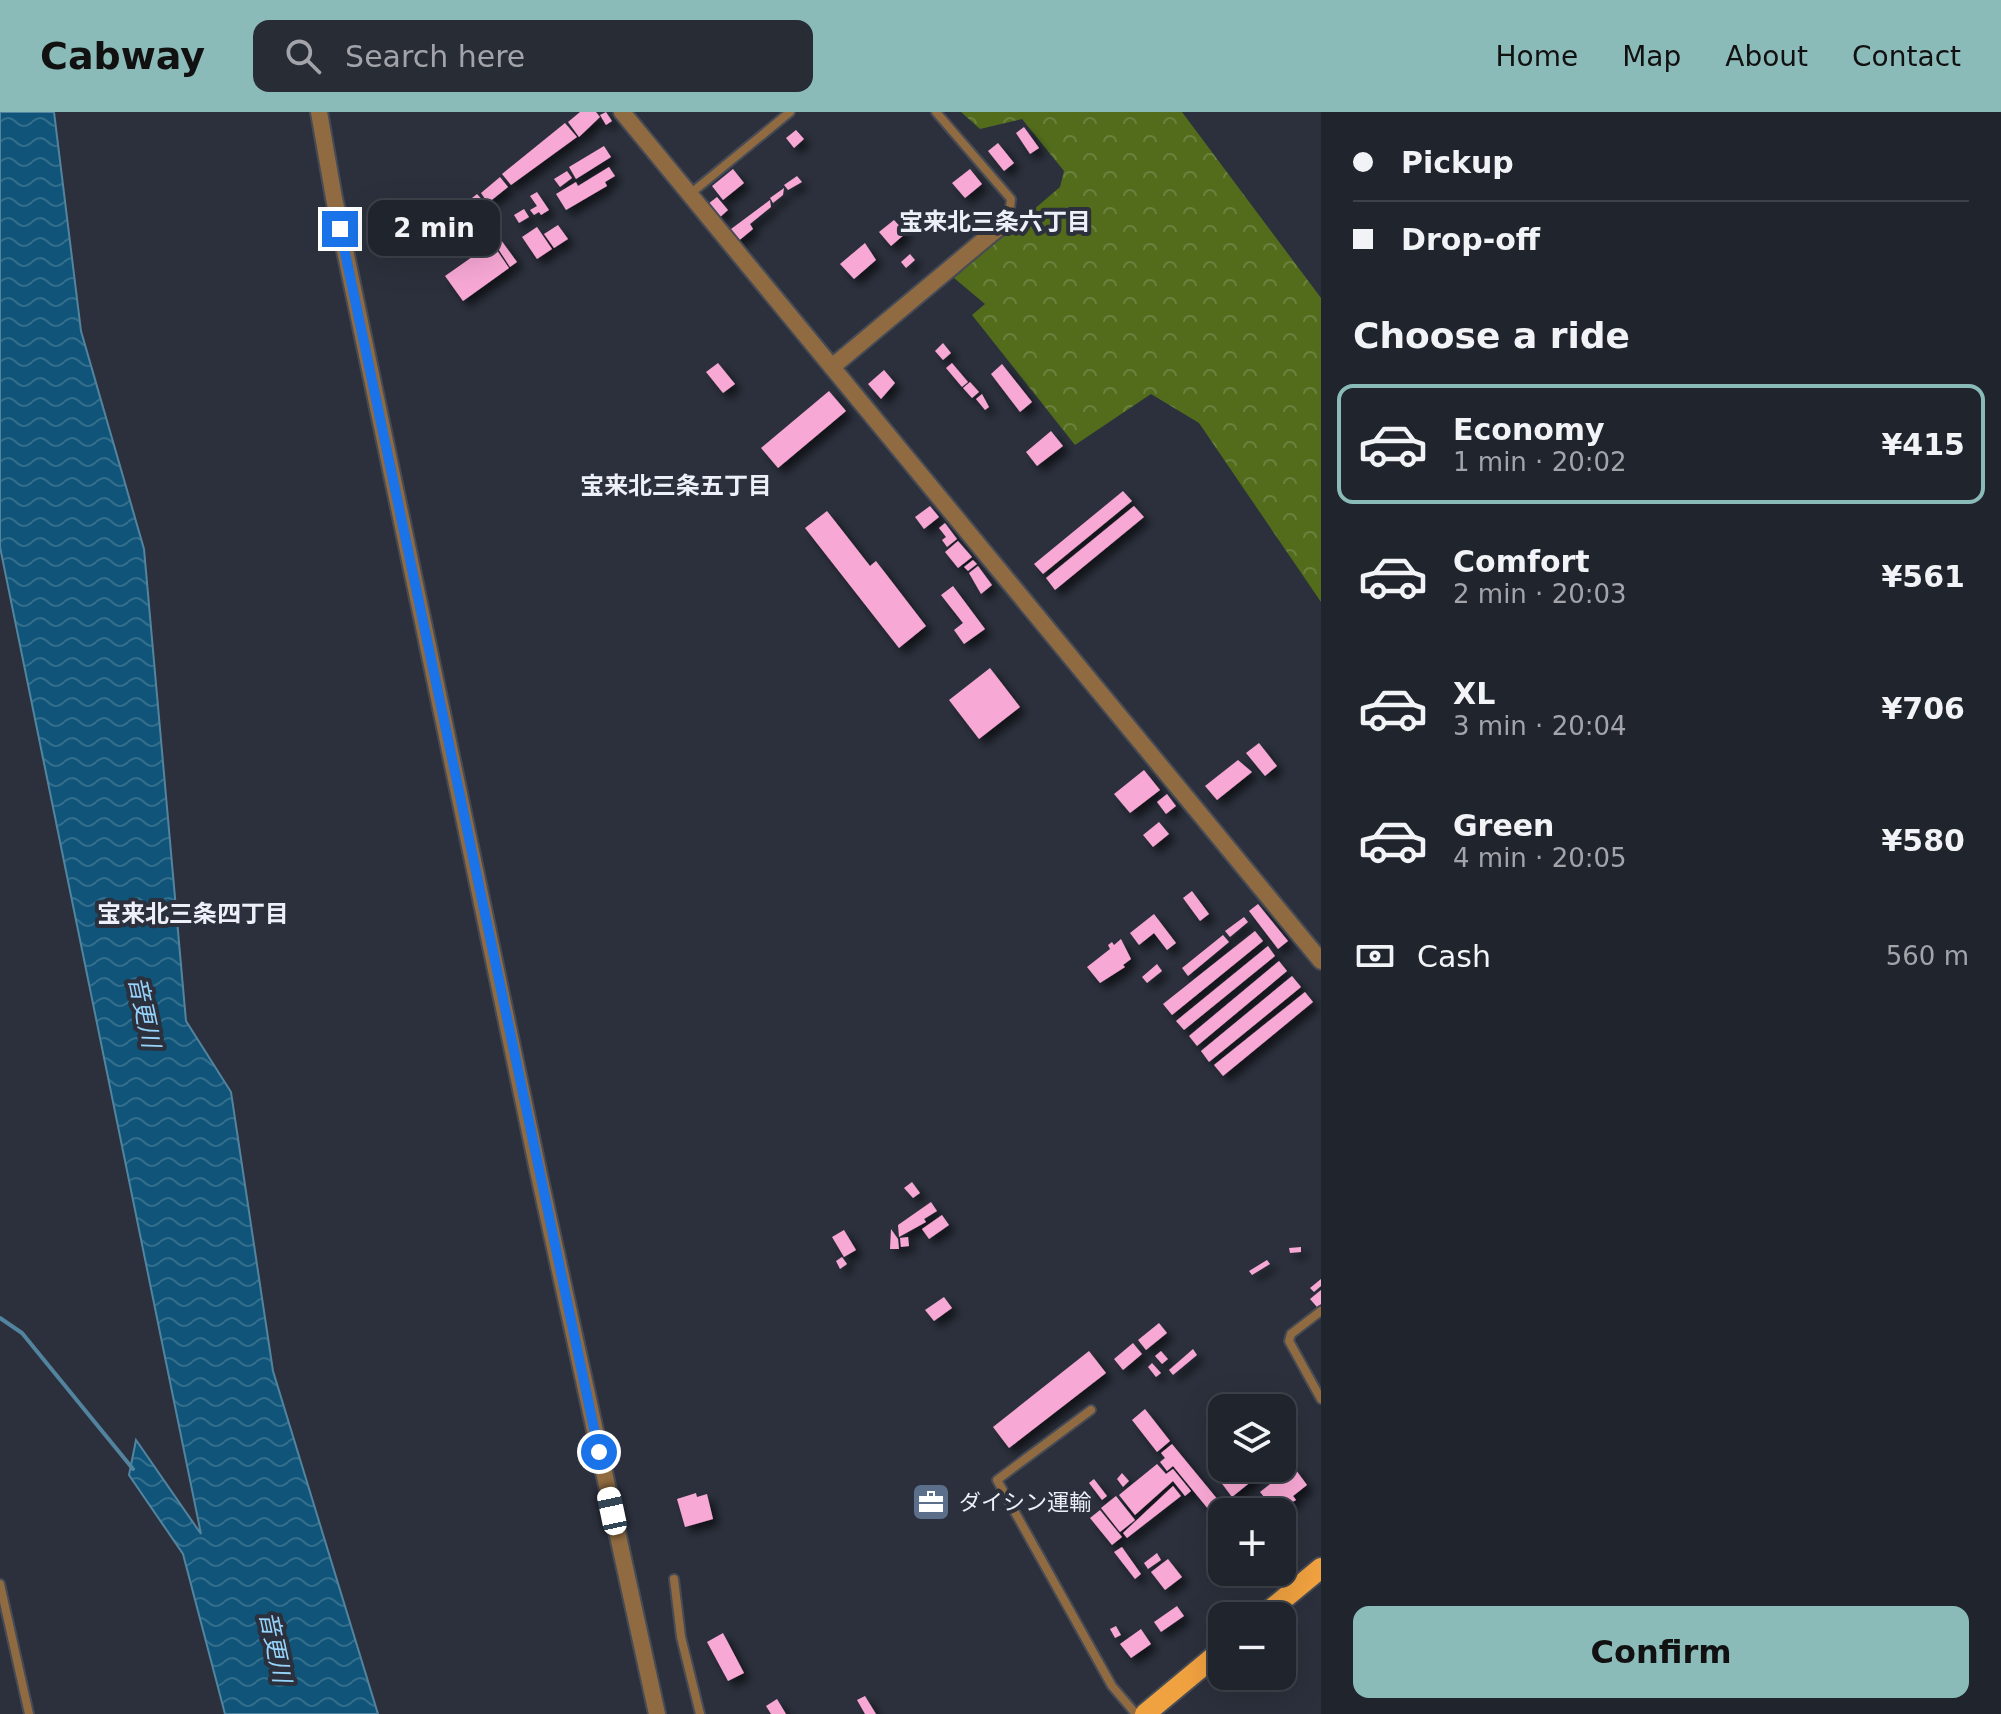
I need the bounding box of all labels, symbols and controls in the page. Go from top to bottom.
search box [253,20,813,92]
text: Cabway [40,34,205,78]
icon: search [281,34,325,78]
text: Search here [345,39,525,74]
text: Home [1495,40,1578,73]
text: Map [1622,40,1681,73]
text: About [1725,40,1808,73]
text: Contact [1852,40,1961,73]
text: Pickup [1401,145,1514,180]
callout: 2 min [368,201,500,257]
district label: 宝来北三条六丁目 [899,208,1091,236]
route end [322,211,358,247]
text: 2 min [393,213,475,243]
text: Drop-off [1401,222,1540,257]
text: Choose a ride [1353,315,1630,356]
icon: car [1357,408,1429,480]
text: Economy [1453,412,1605,447]
text: ¥415 [1882,427,1965,462]
text: 1 min · 20:02 [1453,447,1627,477]
district label: 宝来北三条五丁目 [580,472,772,500]
icon: car [1357,540,1429,612]
text: Comfort [1453,544,1590,579]
text: ¥561 [1882,559,1965,594]
text: 2 min · 20:03 [1453,579,1627,609]
icon: car [1357,672,1429,744]
text: XL [1453,676,1495,711]
text: ¥706 [1882,691,1965,726]
text: 3 min · 20:04 [1453,711,1627,741]
icon: car [1357,804,1429,876]
text: Green [1453,808,1554,843]
text: ¥580 [1882,823,1965,858]
text: 4 min · 20:05 [1453,843,1627,873]
district label: 宝来北三条四丁目 [97,900,289,928]
icon: cash [1353,934,1397,978]
text: Cash [1417,939,1491,974]
text: 560 m [1886,941,1969,971]
water label: 音更川 [123,974,166,1053]
map controls [1208,1394,1296,1690]
button: layers [1208,1394,1296,1482]
route start [581,1434,617,1470]
office icon: ダイシン運輸 [910,1481,952,1523]
car [595,1485,629,1537]
place label: ダイシン運輸 [959,1490,1091,1515]
button: + [1208,1498,1296,1586]
button: − [1208,1602,1296,1690]
button: Confirm [1353,1606,1969,1698]
water label: 音更川 [254,1609,297,1688]

